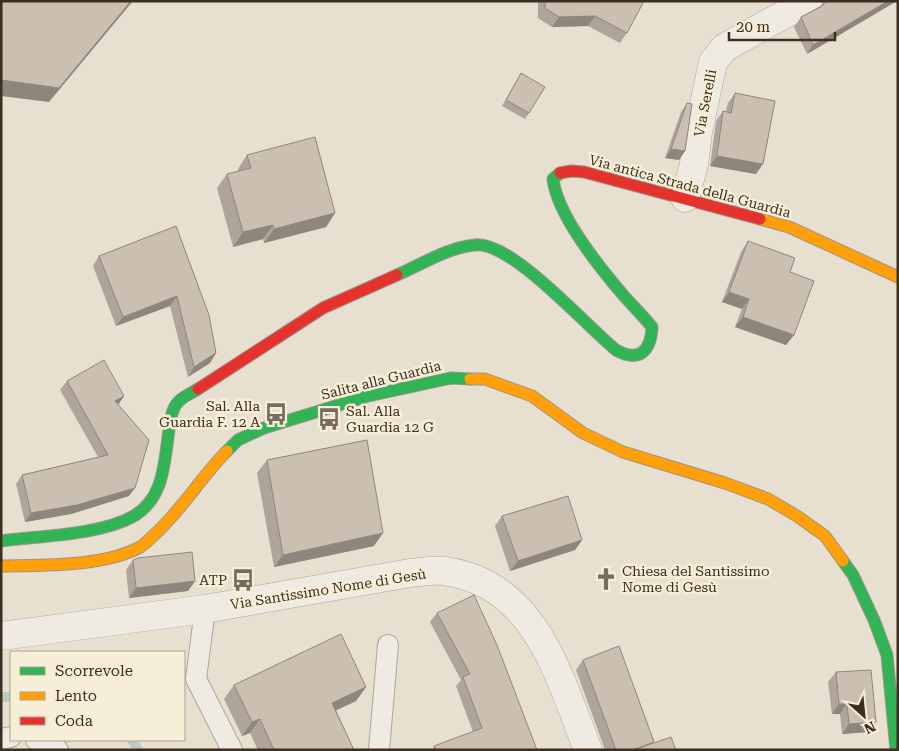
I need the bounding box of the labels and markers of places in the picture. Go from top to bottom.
place label: Sal. Alla Guardia F. 12 A [159,398,260,430]
bus stop icon: Sal. Alla Guardia F. 12 A [263,401,289,427]
place label: Sal. Alla Guardia 12 G [346,403,434,435]
bus stop icon: Sal. Alla Guardia 12 G [316,406,342,432]
place label: Chiesa del Santissimo Nome di Gesù [622,563,770,595]
church icon: Chiesa del Santissimo Nome di Gesù [593,566,619,592]
bus stop icon: ATP [230,567,256,593]
place label: ATP [199,572,227,588]

